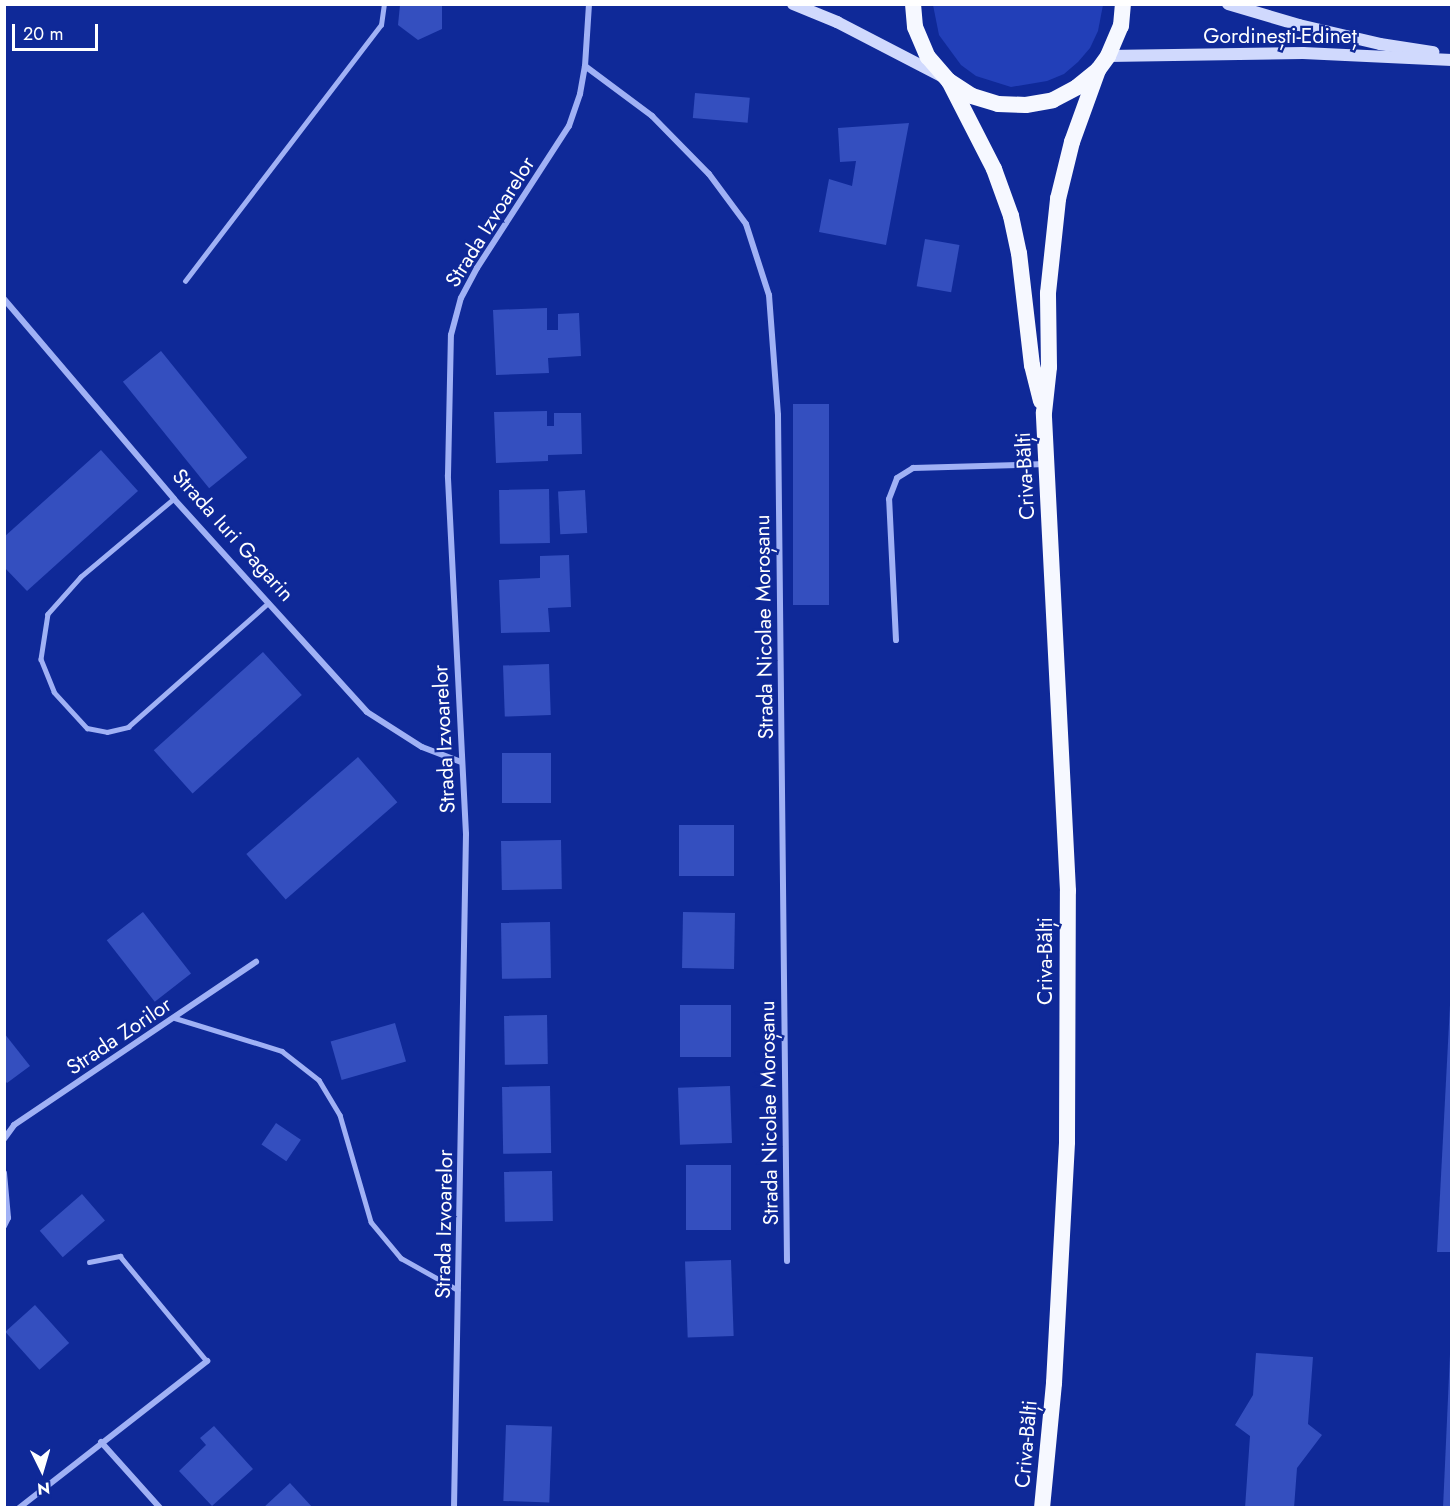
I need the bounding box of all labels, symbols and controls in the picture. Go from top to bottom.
scale bar [15,12,100,50]
text: 20 m [23,21,63,47]
street label: Gordinești-Edineț [1203,23,1357,49]
street label: Strada Izvoarelor [440,152,540,292]
street label: Criva-Bălți [1010,431,1040,521]
street label: Strada Iuri Gagarin [167,464,299,606]
street label: Strada Nicolae Moroșanu [749,514,779,740]
street label: Strada Izvoarelor [428,664,460,814]
street label: Criva-Bălți [1032,917,1058,1005]
street label: Strada Zorilor [62,992,176,1080]
street label: Strada Nicolae Moroșanu [754,1000,784,1226]
street label: Strada Izvoarelor [430,1149,458,1299]
street label: Criva-Bălți [1010,1399,1042,1489]
north arrow [12,1440,72,1500]
text: N [36,1476,51,1500]

